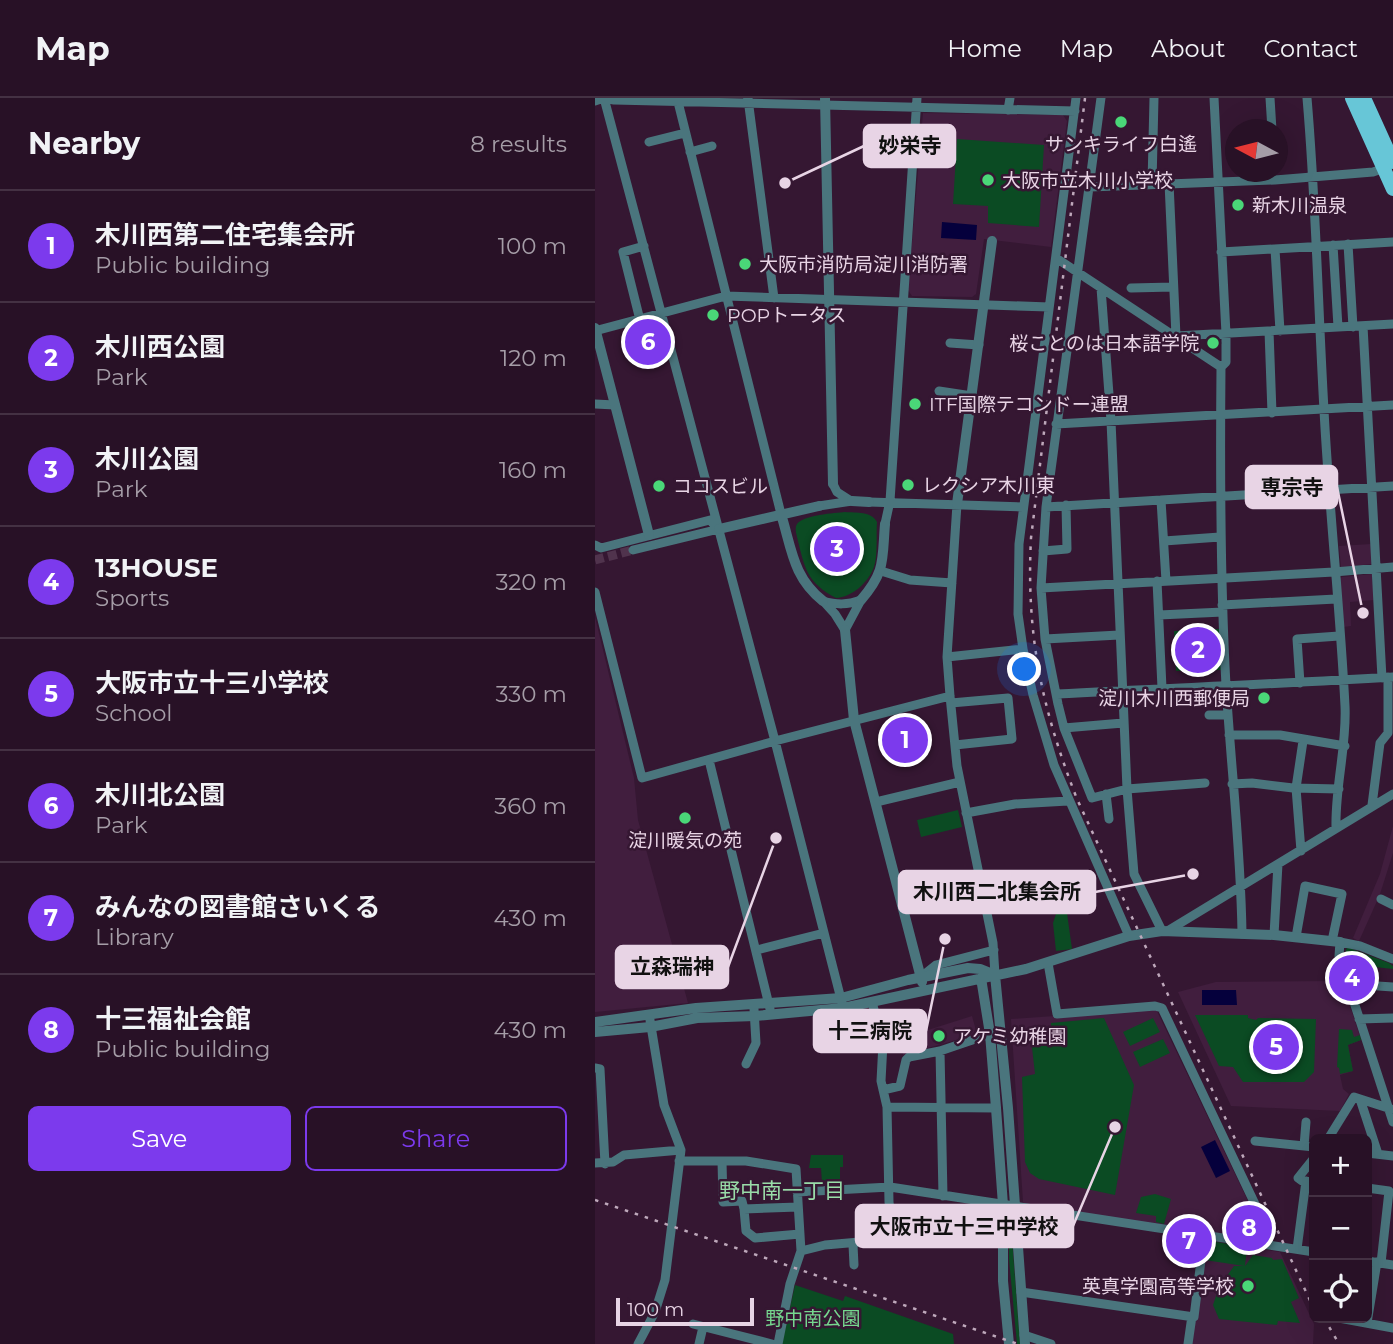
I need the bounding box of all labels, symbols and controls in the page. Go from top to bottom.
text: Map [35,28,110,68]
text: Home [947,34,1022,63]
text: Map [1060,34,1113,63]
text: About [1151,34,1225,63]
text: Contact [1263,34,1358,63]
marker: サンキライフ白遙 [1113,114,1129,130]
north arrow [1225,119,1288,182]
text: Nearby [28,125,140,162]
callout: 妙栄寺 [864,125,955,167]
text: 8 results [470,130,567,158]
text: 妙栄寺 [879,133,942,158]
place label: サンキライフ白遙 [1045,133,1197,156]
place label: 大阪市立木川小学校 [1002,169,1173,192]
marker: 大阪市立木川小学校 [980,172,996,188]
place label: 新木川温泉 [1252,194,1347,217]
marker: 新木川温泉 [1230,197,1246,213]
text: 木川西第二住宅集会所 [95,219,355,251]
text: 1 [46,232,56,260]
text: 100 m [498,232,567,260]
text: Public building [95,251,270,279]
place label: 大阪市消防局淀川消防署 [759,253,968,276]
marker: 大阪市消防局淀川消防署 [737,256,753,272]
place label: POPトータス [727,304,846,327]
marker: POPトータス [705,307,721,323]
pin: 6 [625,316,671,368]
text: 木川西公園 [95,331,225,363]
place label: 桜ことのは日本語学院 [1009,332,1199,355]
marker: 桜ことのは日本語学院 [1205,335,1221,351]
text: 2 [44,344,58,372]
text: 120 m [500,344,567,372]
text: Park [95,363,148,391]
place label: ITF国際テコンドー連盟 [929,393,1129,416]
marker: ITF国際テコンドー連盟 [907,396,923,412]
text: 木川公園 [95,443,199,475]
text: 3 [44,456,58,484]
text: 160 m [499,456,567,484]
callout: 専宗寺 [1246,466,1337,508]
place label: レクシア木川東 [922,474,1055,497]
text: Park [95,475,148,503]
place label: ココスビル [673,475,768,498]
text: 専宗寺 [1261,475,1324,500]
marker: レクシア木川東 [900,477,916,493]
marker: ココスビル [651,478,667,494]
pin: 3 [814,523,860,575]
text: 13HOUSE [95,552,218,584]
text: 4 [43,568,59,596]
text: 320 m [495,568,567,596]
text: Sports [95,584,169,612]
pin: 2 [1175,624,1221,676]
your location [1007,652,1041,686]
text: 大阪市立十三小学校 [95,667,329,699]
text: 5 [44,680,58,708]
text: 330 m [496,680,567,708]
place label: 淀川木川西郵便局 [1098,687,1250,710]
marker: 淀川木川西郵便局 [1256,690,1272,706]
text: School [95,699,173,727]
pin: 1 [882,714,928,766]
text: 木川北公園 [95,779,225,811]
text: 6 [44,792,58,820]
text: 360 m [494,792,567,820]
marker: 淀川暖気の苑 [677,810,693,826]
text: Park [95,811,148,839]
place label: 淀川暖気の苑 [628,829,742,852]
callout: 木川西二北集会所 [899,871,1095,913]
text: 木川西二北集会所 [913,879,1081,904]
text: みんなの図書館さいくる [95,891,380,923]
text: 7 [44,904,58,932]
text: 430 m [494,904,567,932]
text: Library [95,923,174,951]
callout: 立森瑞神 [616,946,728,988]
pin: 4 [1329,952,1375,1004]
text: 立森瑞神 [630,954,714,979]
text: 十三福祉会館 [95,1003,251,1035]
callout: 十三病院 [814,1010,926,1052]
text: 8 [43,1016,59,1044]
text: 430 m [494,1016,567,1044]
text: 十三病院 [828,1018,912,1043]
pin: 5 [1253,1021,1299,1073]
place label: アケミ幼稚園 [953,1025,1066,1048]
marker: アケミ幼稚園 [931,1028,947,1044]
text: Public building [95,1035,270,1063]
button: Save [28,1106,291,1171]
button: Share [305,1106,567,1171]
map controls [1309,1134,1372,1323]
button: + [1309,1134,1372,1197]
district label: 野中南一丁目 [719,1178,845,1203]
button: − [1309,1197,1372,1260]
pin: 8 [1226,1202,1272,1254]
callout: 大阪市立十三中学校 [856,1205,1073,1247]
text: 大阪市立十三中学校 [870,1214,1059,1239]
pin: 7 [1166,1215,1212,1267]
button: locate [1309,1260,1372,1323]
place label: 英真学園高等学校 [1082,1275,1234,1298]
marker: 英真学園高等学校 [1240,1278,1256,1294]
scale bar [616,1295,754,1327]
text: 100 m [627,1298,684,1321]
park label: 野中南公園 [765,1307,861,1330]

